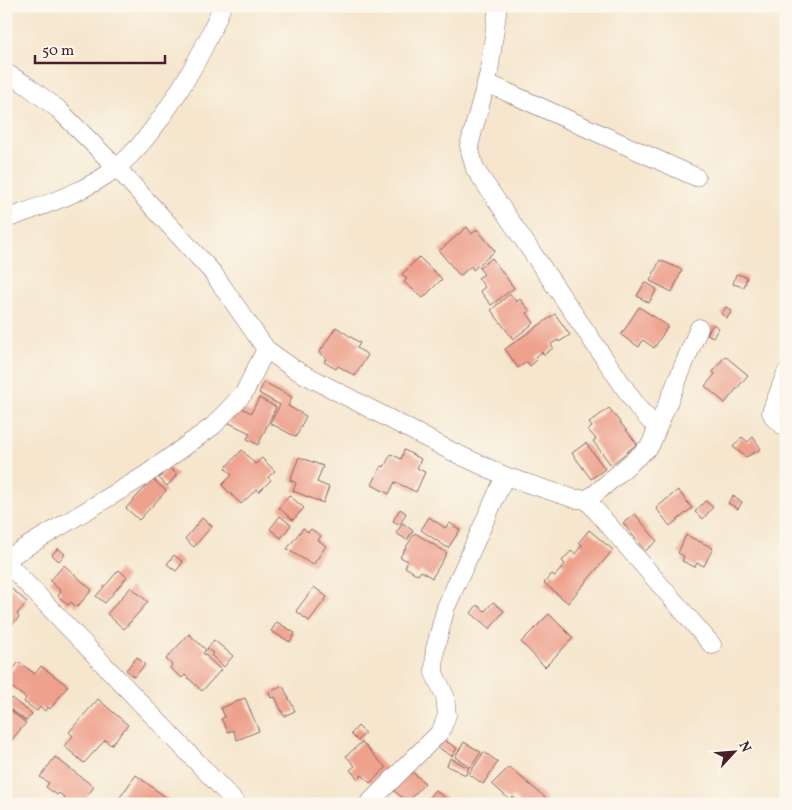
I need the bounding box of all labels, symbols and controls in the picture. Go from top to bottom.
scale bar [35,32,165,64]
text: 50 m [42,41,74,62]
north arrow [710,728,760,778]
text: N [734,738,755,756]

